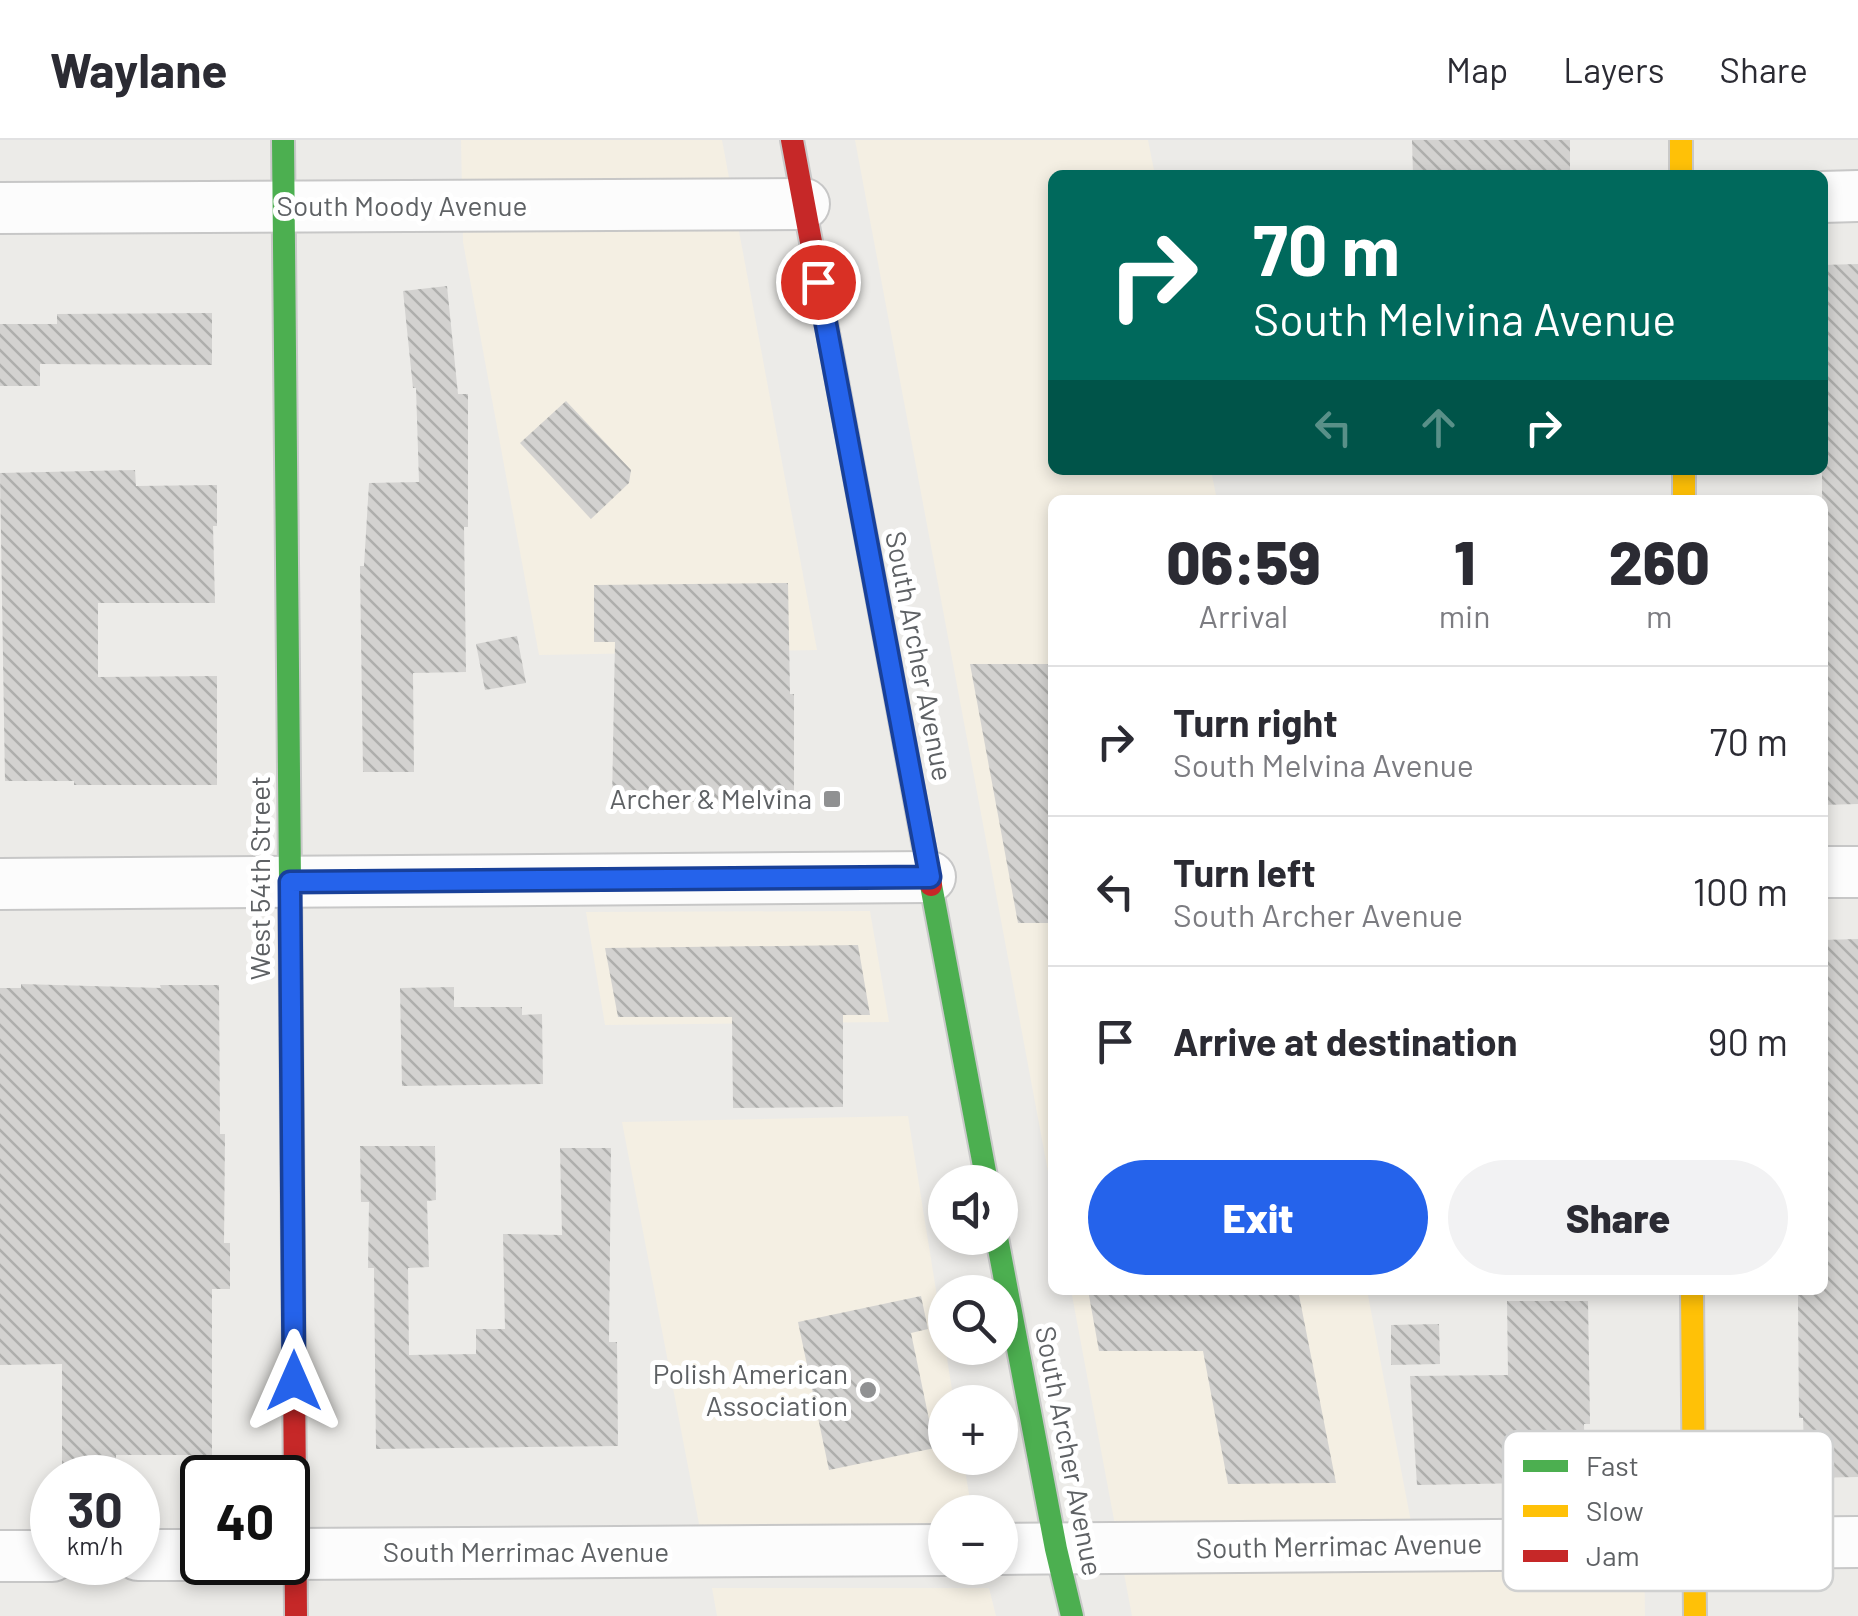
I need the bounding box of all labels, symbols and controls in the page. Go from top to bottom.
text: Waylane [50,40,228,98]
text: Map [1446,48,1508,90]
text: Layers [1563,48,1665,90]
text: Share [1720,48,1808,90]
street label: South Moody Avenue [277,188,527,222]
text: 70 m [1253,206,1400,290]
icon: right [1088,210,1218,340]
pin [776,240,861,325]
icon: arrive [791,255,846,310]
text: South Melvina Avenue [1253,291,1676,345]
icon: left [1306,400,1361,455]
icon: ahead [1411,400,1466,455]
icon: right [1516,400,1571,455]
text: 06:59 [1166,525,1320,597]
text: 1 [1454,525,1475,597]
text: 260 [1609,525,1710,597]
street label: South Archer Avenue [879,528,961,784]
text: Arrival [1199,596,1288,634]
text: min [1439,596,1491,634]
text: m [1646,596,1672,634]
text: Turn right [1173,699,1338,745]
icon: right [1088,714,1143,769]
text: 70 m [1710,718,1788,764]
text: South Melvina Avenue [1173,745,1474,783]
street label: West 54th Street [242,776,276,980]
place label: Archer & Melvina [610,781,812,815]
marker: Archer & Melvina [821,788,843,810]
text: Turn left [1173,849,1316,895]
icon: left [1088,864,1143,919]
text: 100 m [1693,868,1788,914]
text: South Archer Avenue [1173,895,1463,933]
icon: arrive [1088,1014,1143,1069]
text: Arrive at destination [1173,1018,1518,1064]
text: 90 m [1708,1018,1788,1064]
button: Exit [1088,1160,1428,1275]
button: Share [1448,1160,1788,1275]
map controls [928,1165,1018,1585]
button: sound [928,1165,1018,1255]
button: search [928,1275,1018,1365]
street label: South Archer Avenue [1029,1323,1111,1579]
position arrow [242,1329,346,1433]
place label: Polish American Association [653,1356,848,1422]
marker: Polish American Association [857,1379,879,1401]
button: + [928,1385,1018,1475]
legend [1503,1431,1833,1591]
text: Fast [1586,1448,1639,1482]
speed limit sign: 40 [180,1455,310,1585]
text: 30 [67,1478,123,1538]
text: Slow [1586,1493,1644,1527]
button: − [928,1495,1018,1585]
street label: South Merrimac Avenue [1195,1526,1483,1564]
text: km/h [67,1530,123,1560]
street label: South Merrimac Avenue [383,1534,669,1568]
text: Jam [1586,1538,1640,1572]

